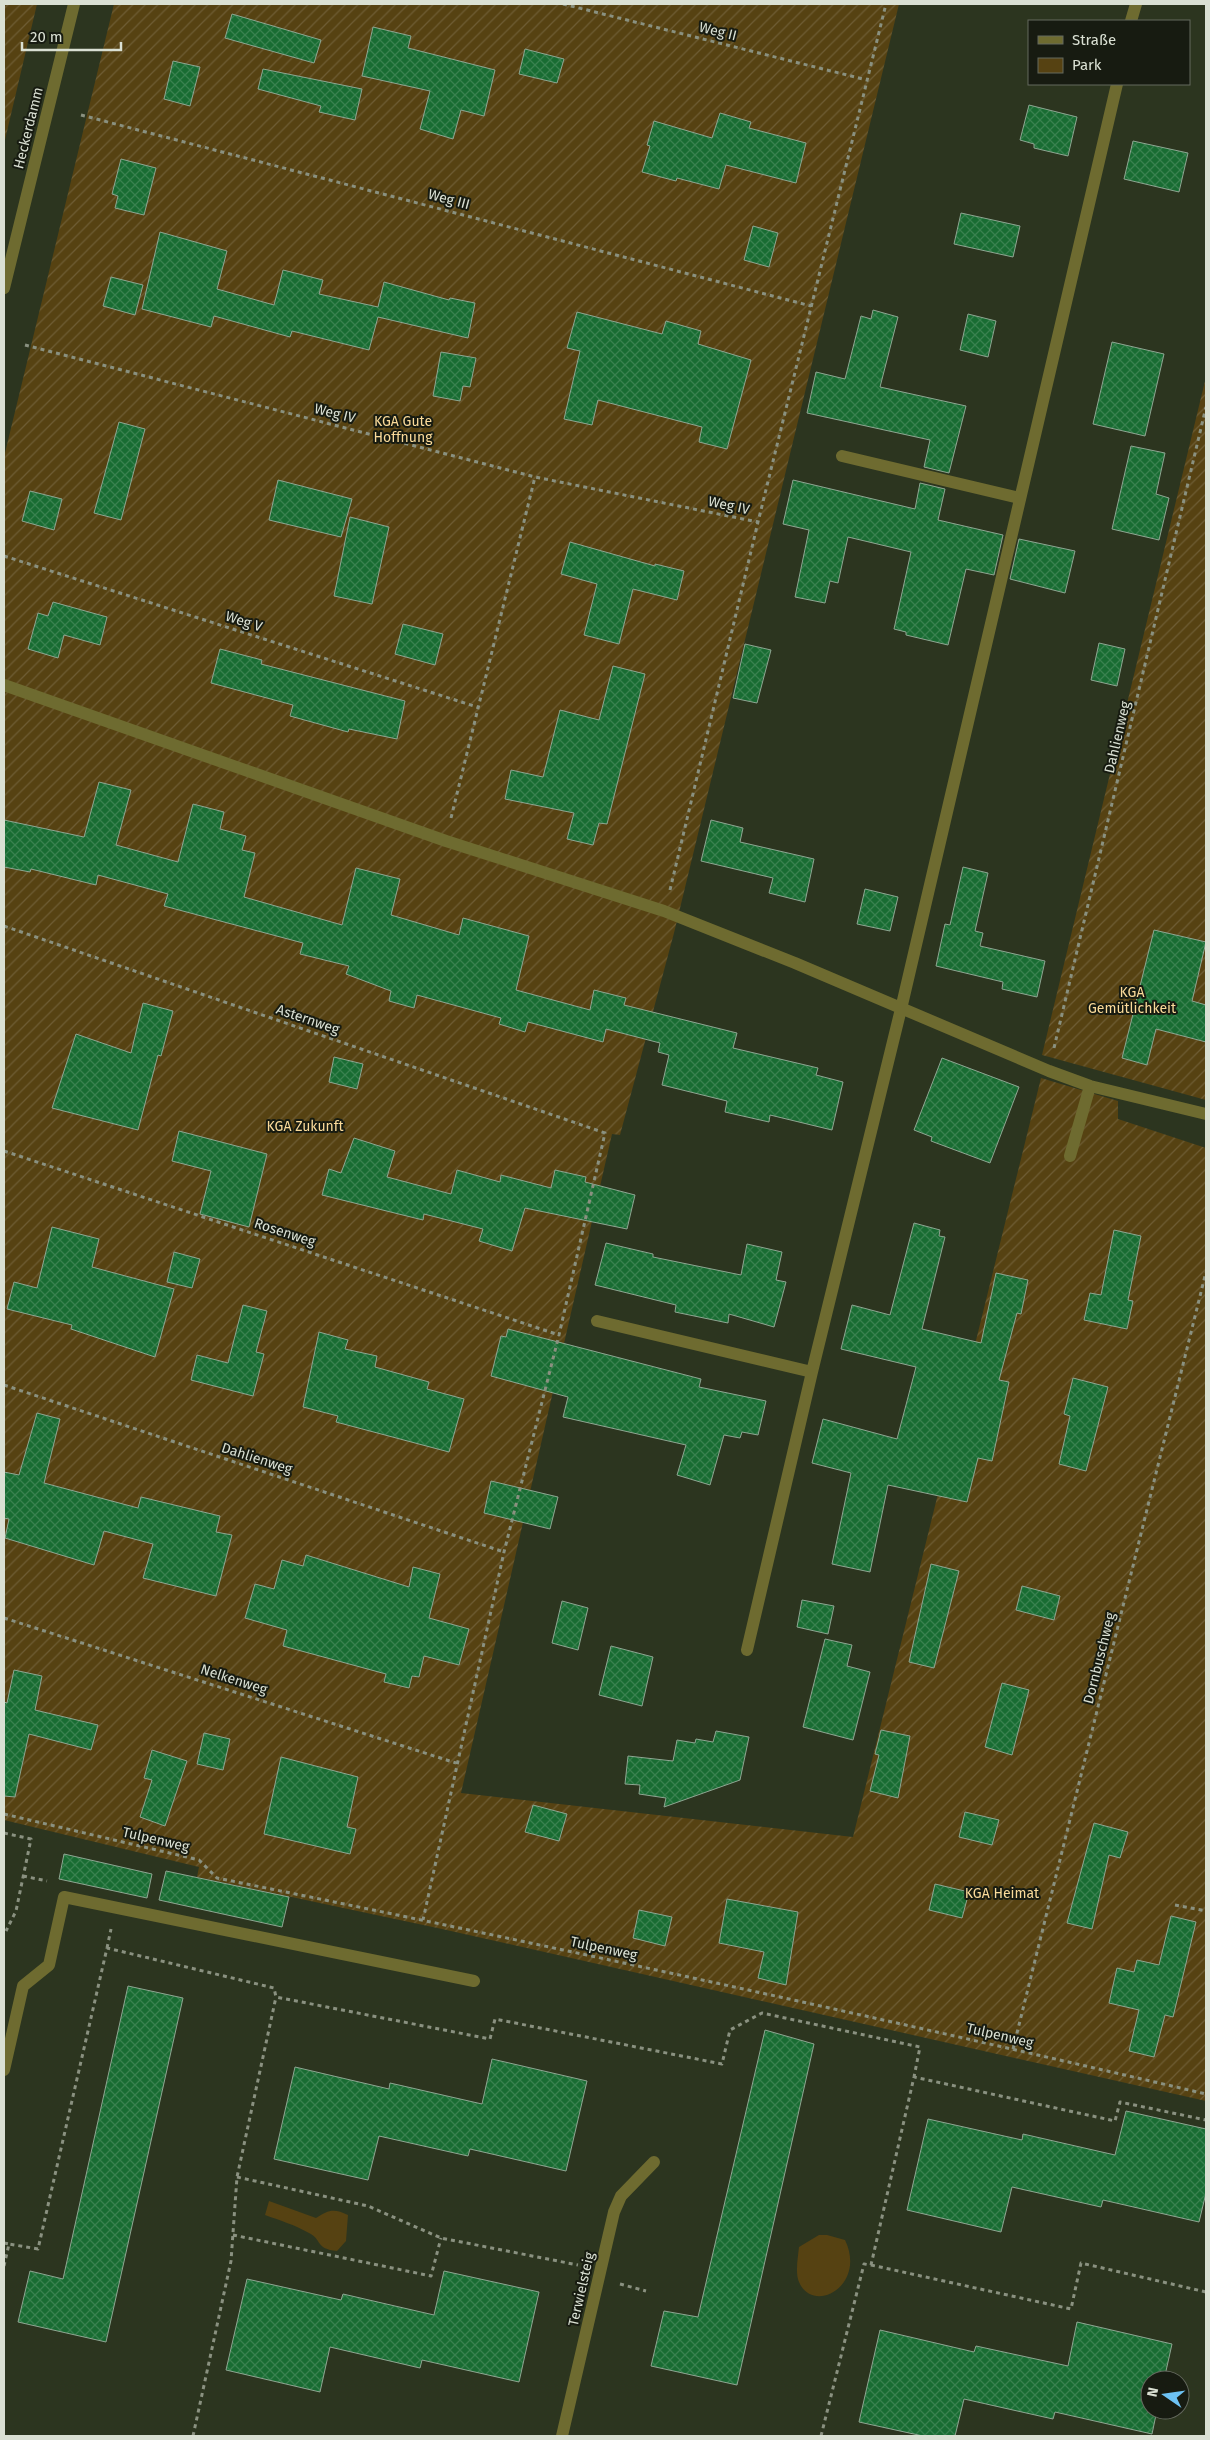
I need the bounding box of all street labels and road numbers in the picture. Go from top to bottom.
street label: Weg II [697,19,739,44]
street label: Heckerdamm [10,86,47,171]
street label: Weg III [426,186,472,213]
street label: Weg IV [312,400,357,427]
street label: Weg IV [707,493,751,518]
street label: Weg V [223,608,265,635]
street label: Dahlienweg [1101,699,1134,775]
street label: Asternweg [274,1001,342,1038]
street label: Rosenweg [252,1215,318,1251]
street label: Dahlienweg [219,1439,295,1478]
street label: Dornbuschweg [1080,1610,1119,1706]
street label: Nelkenweg [198,1661,270,1698]
street label: Tulpenweg [121,1824,192,1856]
street label: Tulpenweg [569,1933,640,1964]
street label: Tulpenweg [965,2020,1036,2052]
street label: Terwielsteig [565,2250,598,2328]

